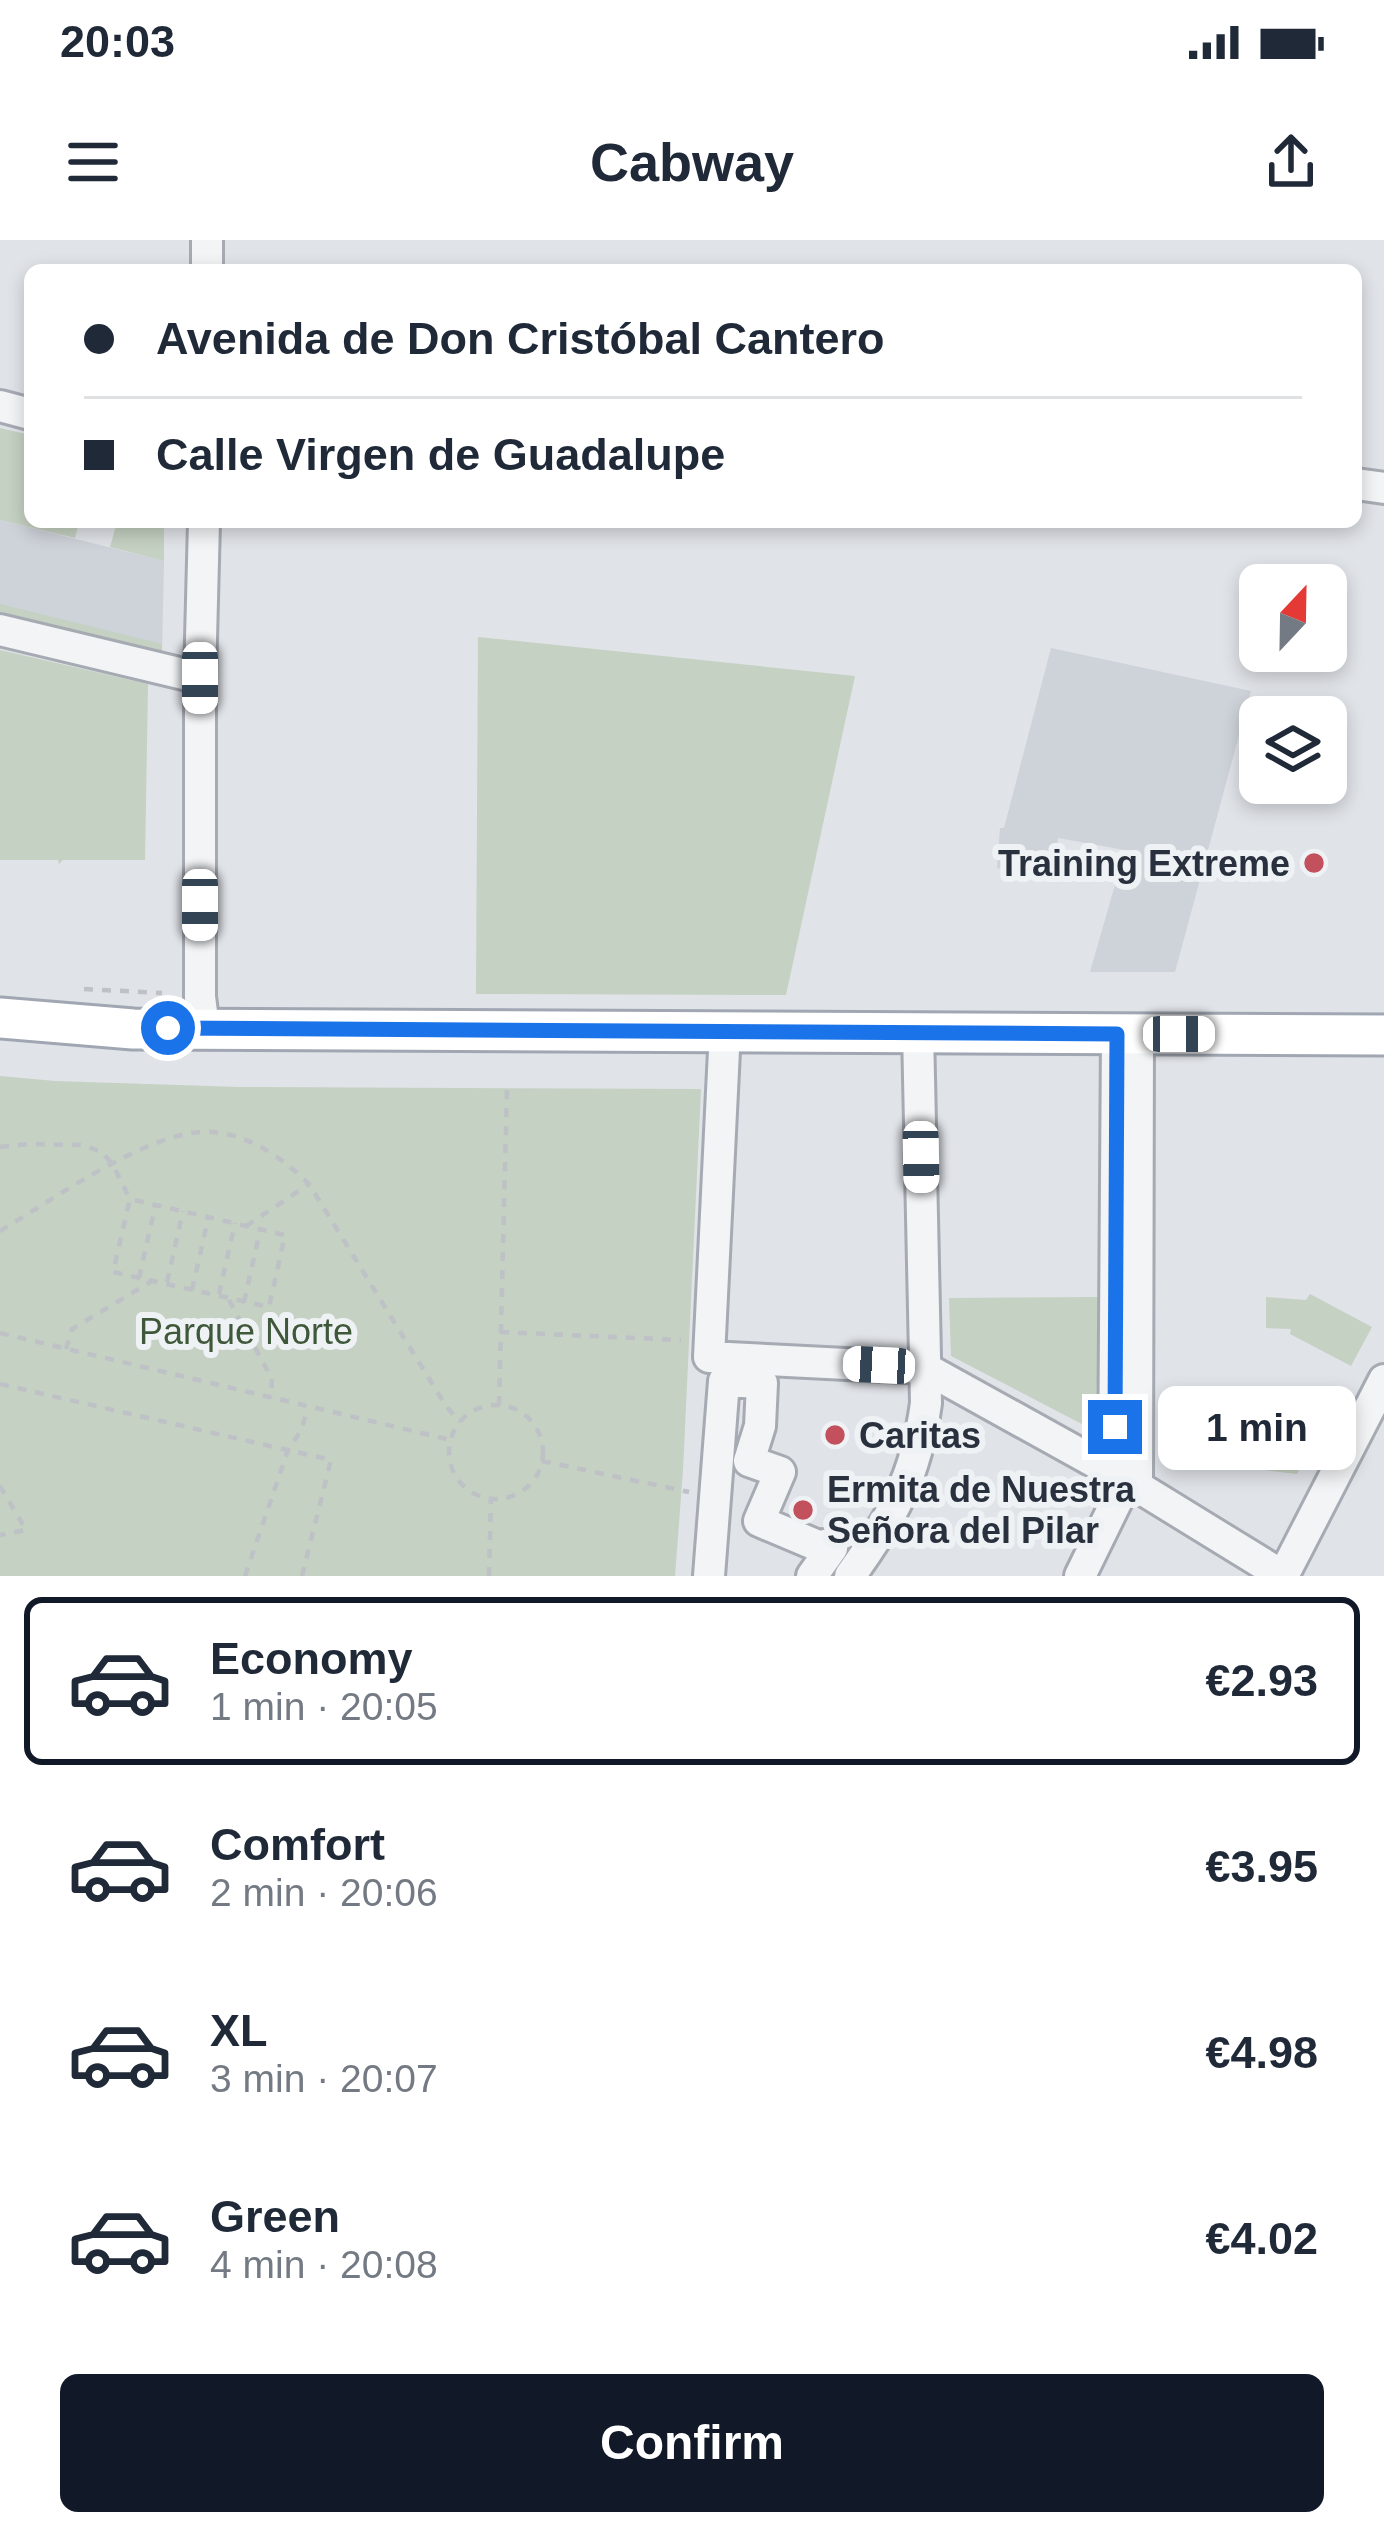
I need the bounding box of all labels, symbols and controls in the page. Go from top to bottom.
text: 20:03 [60,16,175,67]
icon: menu [60,129,126,195]
icon: share [1258,129,1324,195]
text: Cabway [590,132,794,192]
text: Avenida de Don Cristóbal Cantero [156,313,884,364]
text: Calle Virgen de Guadalupe [156,429,725,480]
north arrow [1239,564,1347,672]
map controls [1239,564,1347,804]
car [182,642,218,714]
button: layers [1239,696,1347,804]
place label: Training Extreme [998,843,1290,884]
marker: Training Extreme [1301,850,1327,876]
car [182,869,218,941]
route start [141,1001,195,1055]
car [1143,1016,1215,1052]
car [902,1121,940,1193]
park label: Parque Norte [139,1311,353,1352]
car [842,1345,916,1385]
callout: 1 min [1157,1385,1355,1469]
route end [1088,1400,1142,1454]
text: 1 min [1206,1406,1308,1449]
place label: Caritas [859,1415,981,1456]
marker: Caritas [822,1422,848,1448]
place label: Ermita de Nuestra Señora del Pilar [827,1469,1136,1551]
marker: Ermita de Nuestra Señora del Pilar [790,1497,816,1523]
icon: car [66,1627,174,1735]
text: Economy [210,1633,413,1684]
text: €2.93 [1205,1655,1318,1706]
text: 1 min · 20:05 [210,1685,438,1728]
icon: car [66,1813,174,1921]
text: Comfort [210,1819,385,1870]
text: €3.95 [1205,1841,1318,1892]
text: 2 min · 20:06 [210,1871,438,1914]
icon: car [66,1999,174,2107]
text: XL [210,2005,268,2056]
text: €4.98 [1205,2027,1318,2078]
text: 3 min · 20:07 [210,2057,438,2100]
icon: car [66,2185,174,2293]
text: Green [210,2191,340,2242]
text: €4.02 [1205,2213,1318,2264]
text: 4 min · 20:08 [210,2243,438,2286]
button: Confirm [60,2374,1324,2512]

